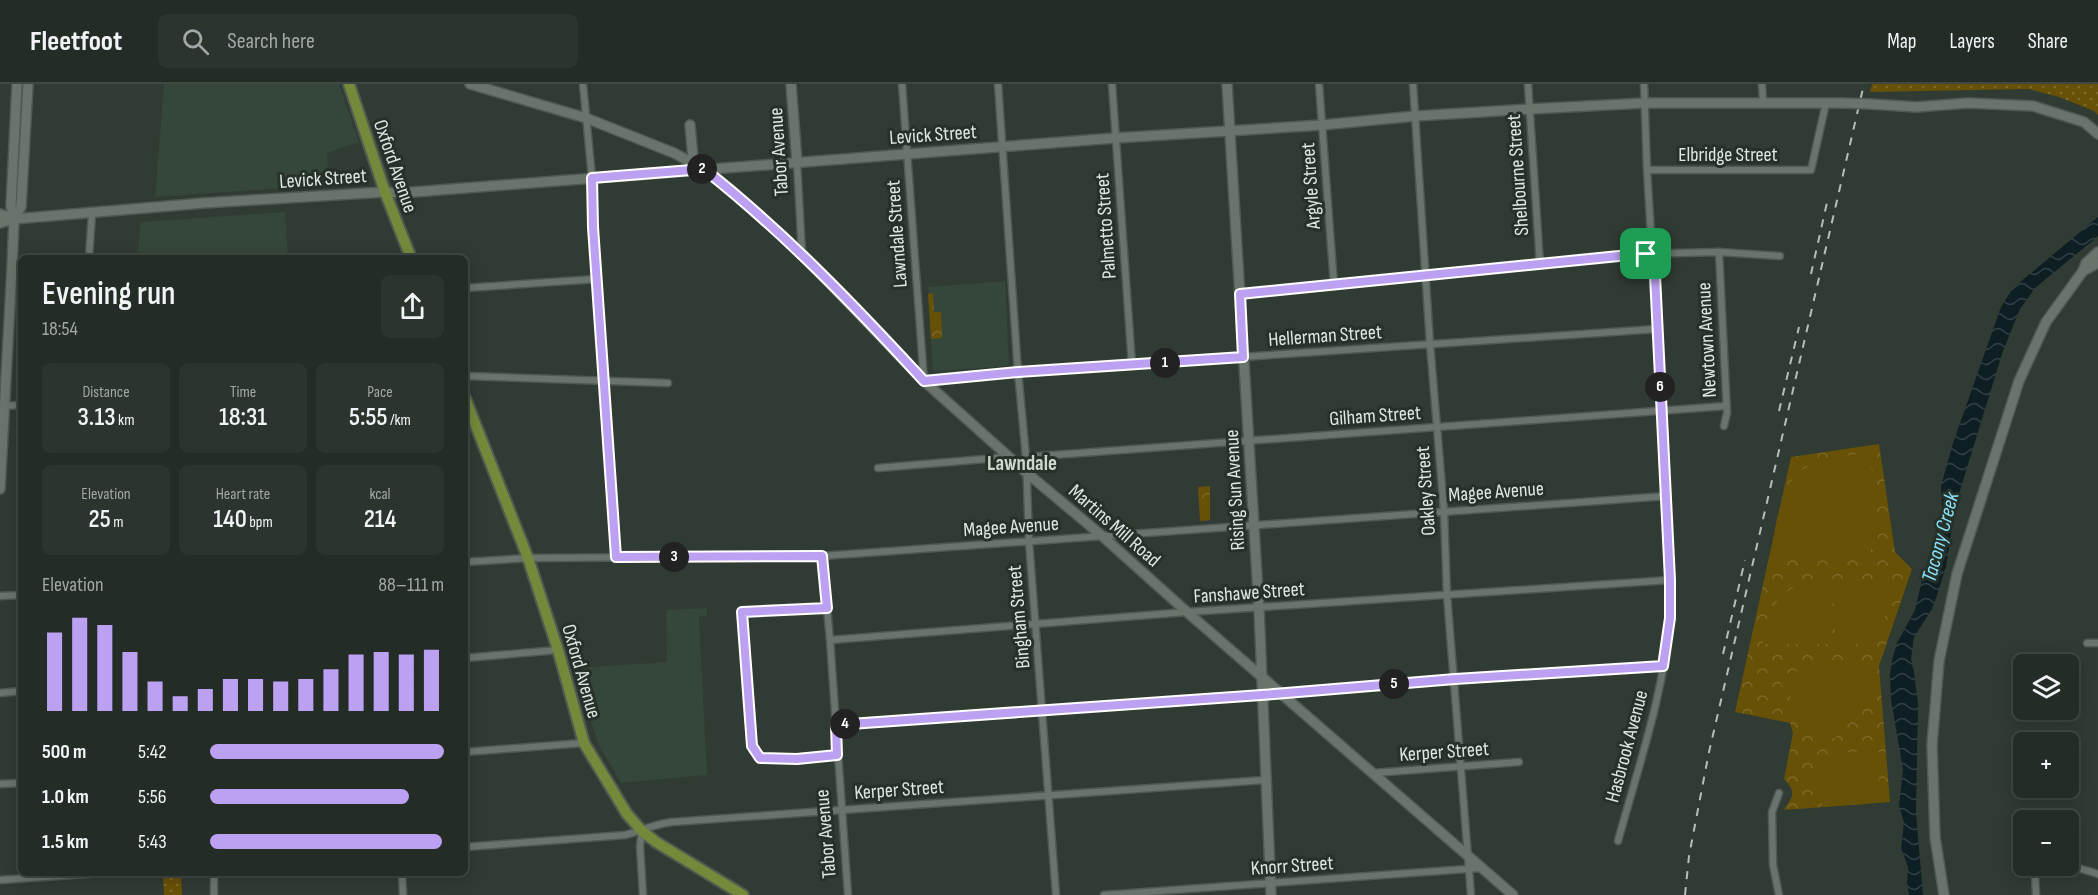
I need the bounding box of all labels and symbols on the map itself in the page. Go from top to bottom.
street label: Tabor Avenue [764,107,794,197]
street label: Shelbourne Street [1502,113,1534,236]
street label: Oxford Avenue [368,117,422,216]
street label: Levick Street [889,120,978,150]
street label: Argyle Street [1296,142,1326,231]
street label: Elbridge Street [1678,143,1778,167]
pin: 2 [687,154,717,184]
street label: Levick Street [279,164,368,194]
street label: Palmetto Street [1090,172,1122,280]
street label: Lawndale Street [881,179,913,289]
pin [1620,228,1671,279]
street label: Newtown Avenue [1692,282,1722,398]
street label: Hellerman Street [1267,320,1383,352]
pin: 1 [1150,348,1180,378]
pin: 6 [1645,372,1675,402]
street label: Gilham Street [1328,401,1422,431]
street label: Rising Sun Avenue [1220,429,1250,551]
street label: Oakley Street [1411,445,1441,537]
district label: Lawndale [987,451,1057,476]
street label: Magee Avenue [1448,477,1545,507]
street label: Martins Mill Road [1064,479,1165,572]
water label: Tacony Creek [1917,488,1965,585]
street label: Magee Avenue [963,512,1060,542]
pin: 3 [659,542,689,572]
street label: Bingham Street [1003,564,1035,670]
street label: Fanshawe Street [1193,577,1305,609]
street label: Oxford Avenue [556,621,606,721]
pin: 5 [1379,669,1409,699]
street label: Hasbrook Avenue [1600,688,1653,805]
pin: 4 [830,709,860,739]
street label: Kerper Street [1398,737,1490,767]
street label: Kerper Street [853,775,945,805]
street label: Tabor Avenue [810,789,842,879]
street label: Knorr Street [1250,851,1334,881]

